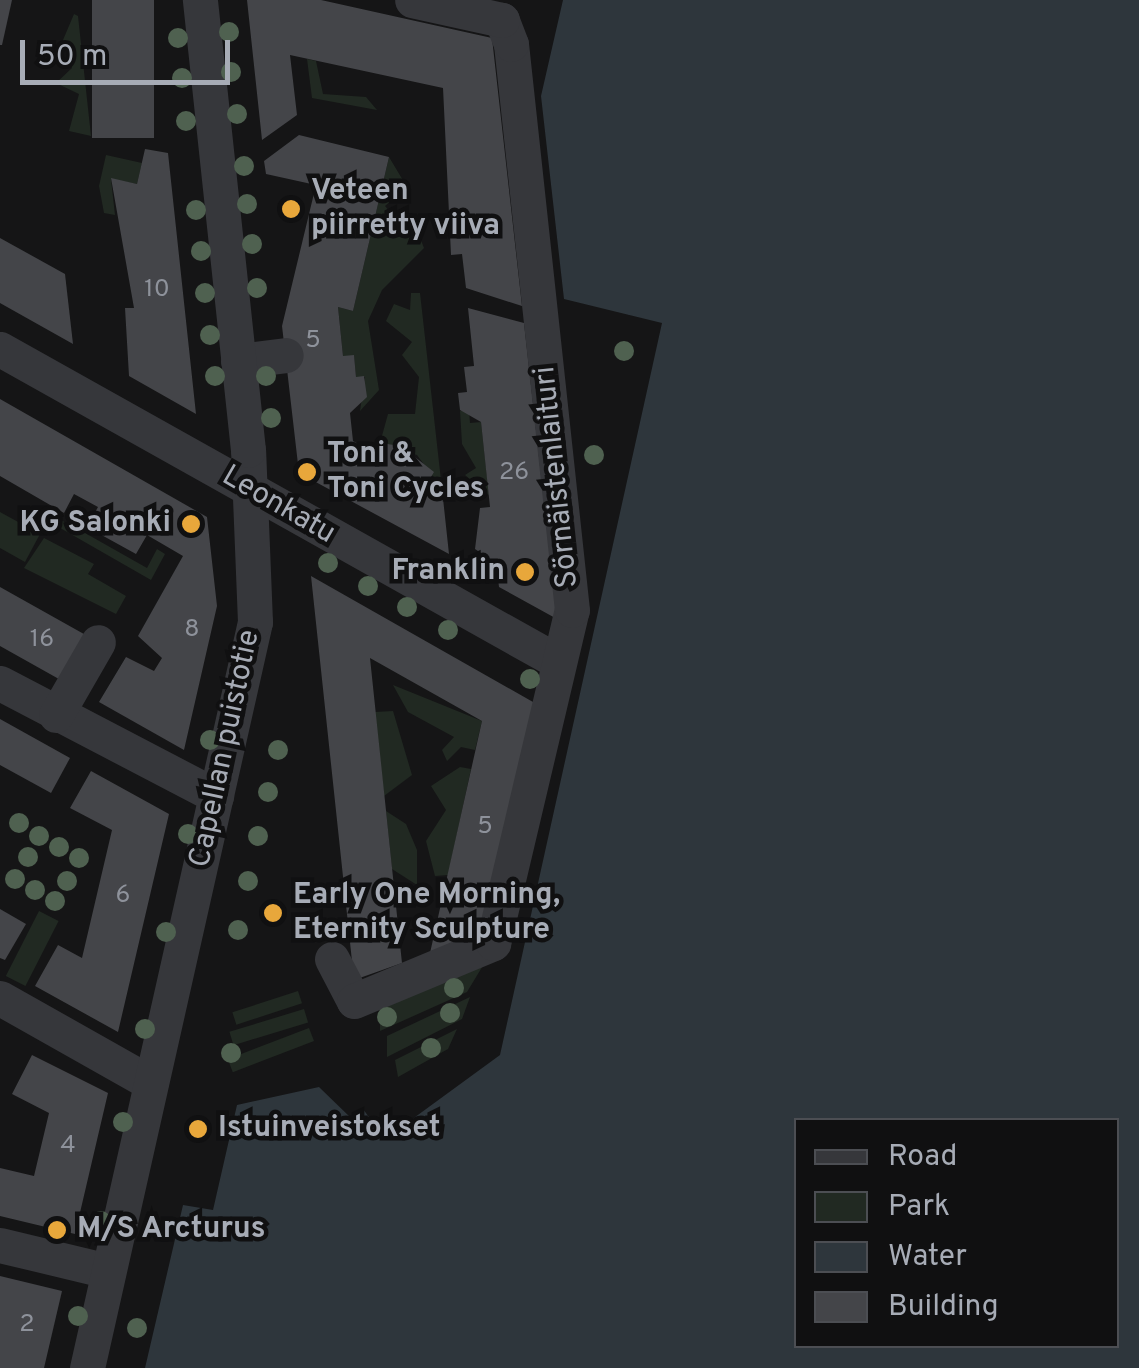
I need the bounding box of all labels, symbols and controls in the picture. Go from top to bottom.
scale bar [25,20,235,82]
text: 50 m [37,39,107,76]
place label: Veteen piirretty viiva [311,174,500,244]
marker: Veteen piirretty viiva [280,198,302,220]
house number: 10 [144,275,170,305]
house number: 5 [305,326,321,356]
street label: Sörnäistenlaituri [528,364,588,590]
place label: Toni & Toni Cycles [327,437,485,508]
house number: 26 [499,458,529,488]
street label: Leonkatu [215,459,341,553]
marker: Toni & Toni Cycles [296,461,318,483]
place label: KG Salonki [19,506,171,542]
marker: KG Salonki [180,513,202,535]
place label: Franklin [392,554,505,590]
marker: Franklin [514,561,536,583]
house number: 8 [184,615,200,645]
house number: 16 [30,625,54,655]
street label: Capellan puistotie [183,627,269,871]
house number: 5 [477,812,493,842]
place label: Early One Morning, Eternity Sculpture [293,878,560,948]
house number: 6 [116,881,130,911]
marker: Early One Morning, Eternity Sculpture [262,902,284,924]
place label: Istuinveistokset [218,1111,441,1147]
marker: Istuinveistokset [187,1118,209,1140]
legend [794,1118,1119,1348]
house number: 4 [60,1131,76,1161]
text: Road [888,1139,957,1176]
text: Park [888,1189,950,1226]
place label: M/S Arcturus [77,1212,267,1248]
marker: M/S Arcturus [46,1219,68,1241]
text: Water [888,1239,967,1276]
text: Building [888,1289,999,1326]
house number: 2 [19,1310,35,1340]

